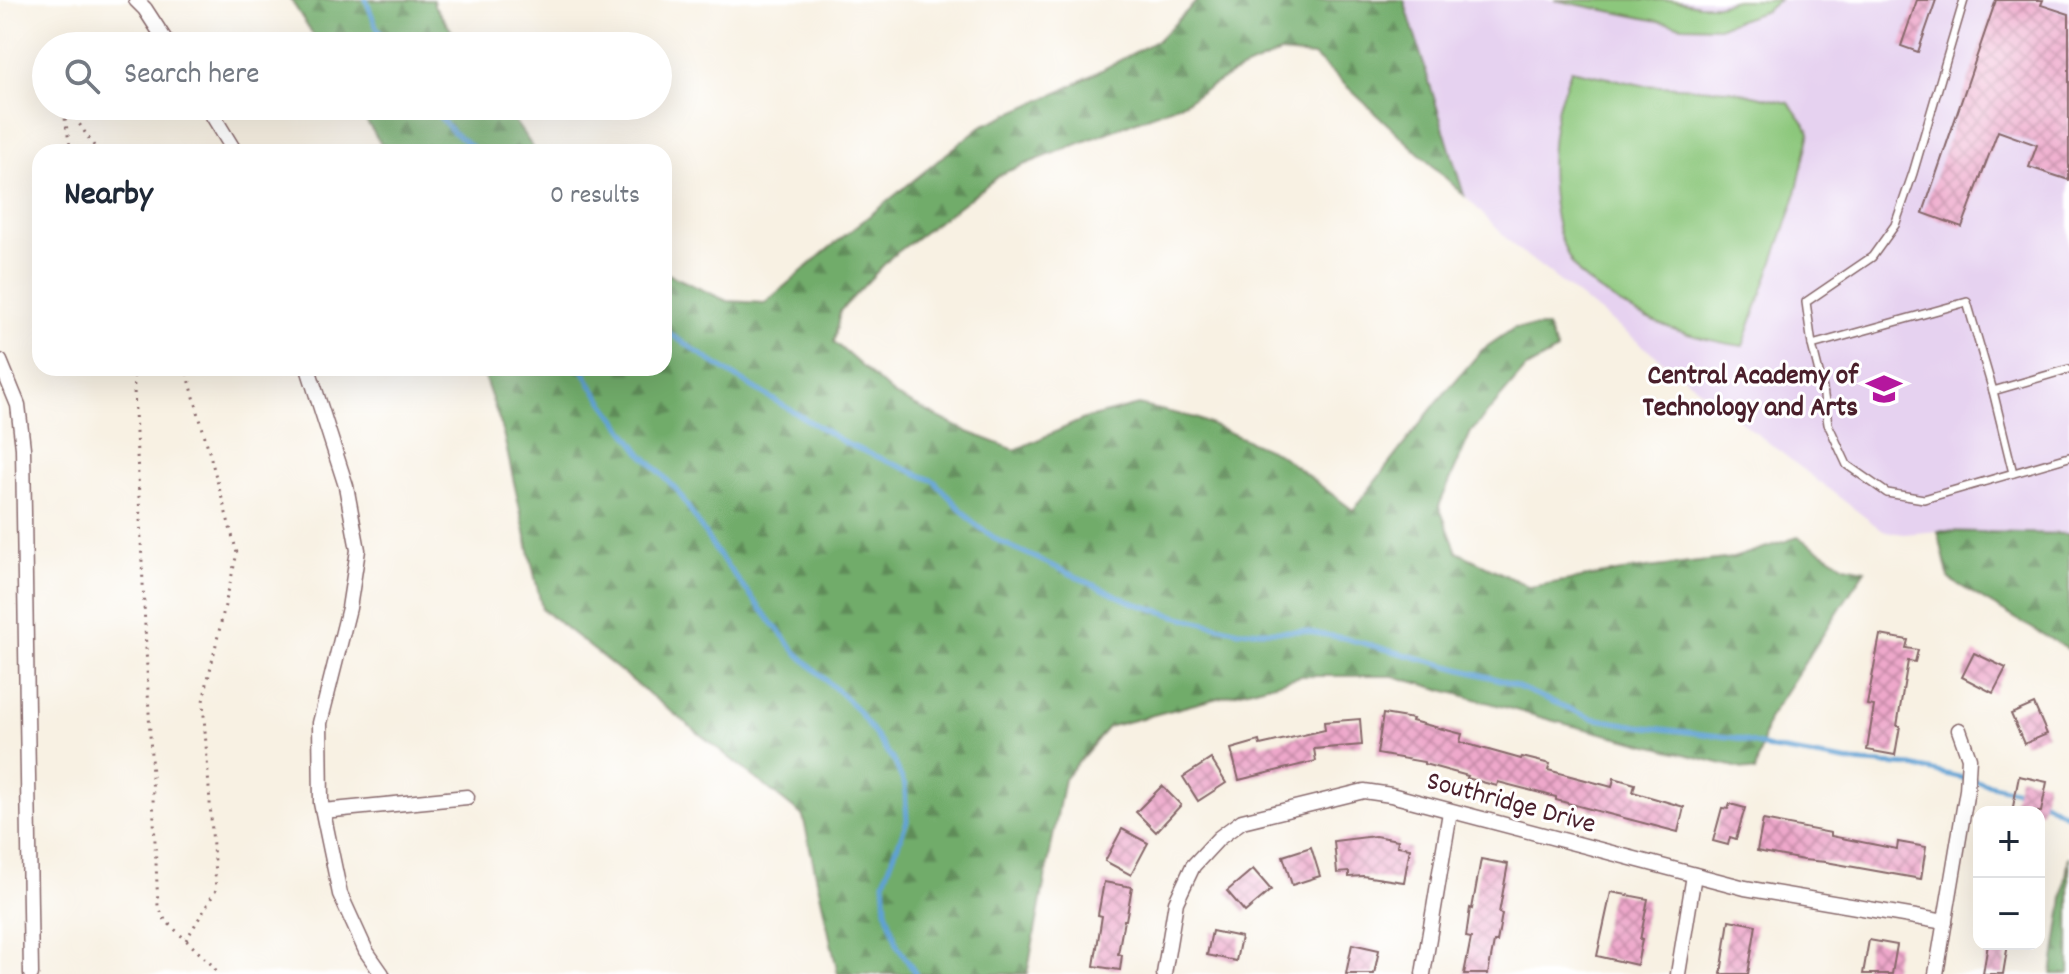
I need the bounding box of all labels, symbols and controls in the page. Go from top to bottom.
search box [32,32,672,120]
icon: search [60,54,104,98]
text: Search here [124,55,260,98]
text: Nearby [64,172,153,221]
text: 0 results [550,178,640,215]
place label: Central Academy of Technology and Arts [1642,358,1859,430]
school or university icon: Central Academy of Technology and Arts [1865,370,1903,408]
street label: Southridge Drive [1422,763,1600,847]
map controls [1973,806,2045,950]
button: + [1973,806,2045,878]
button: − [1973,878,2045,950]

